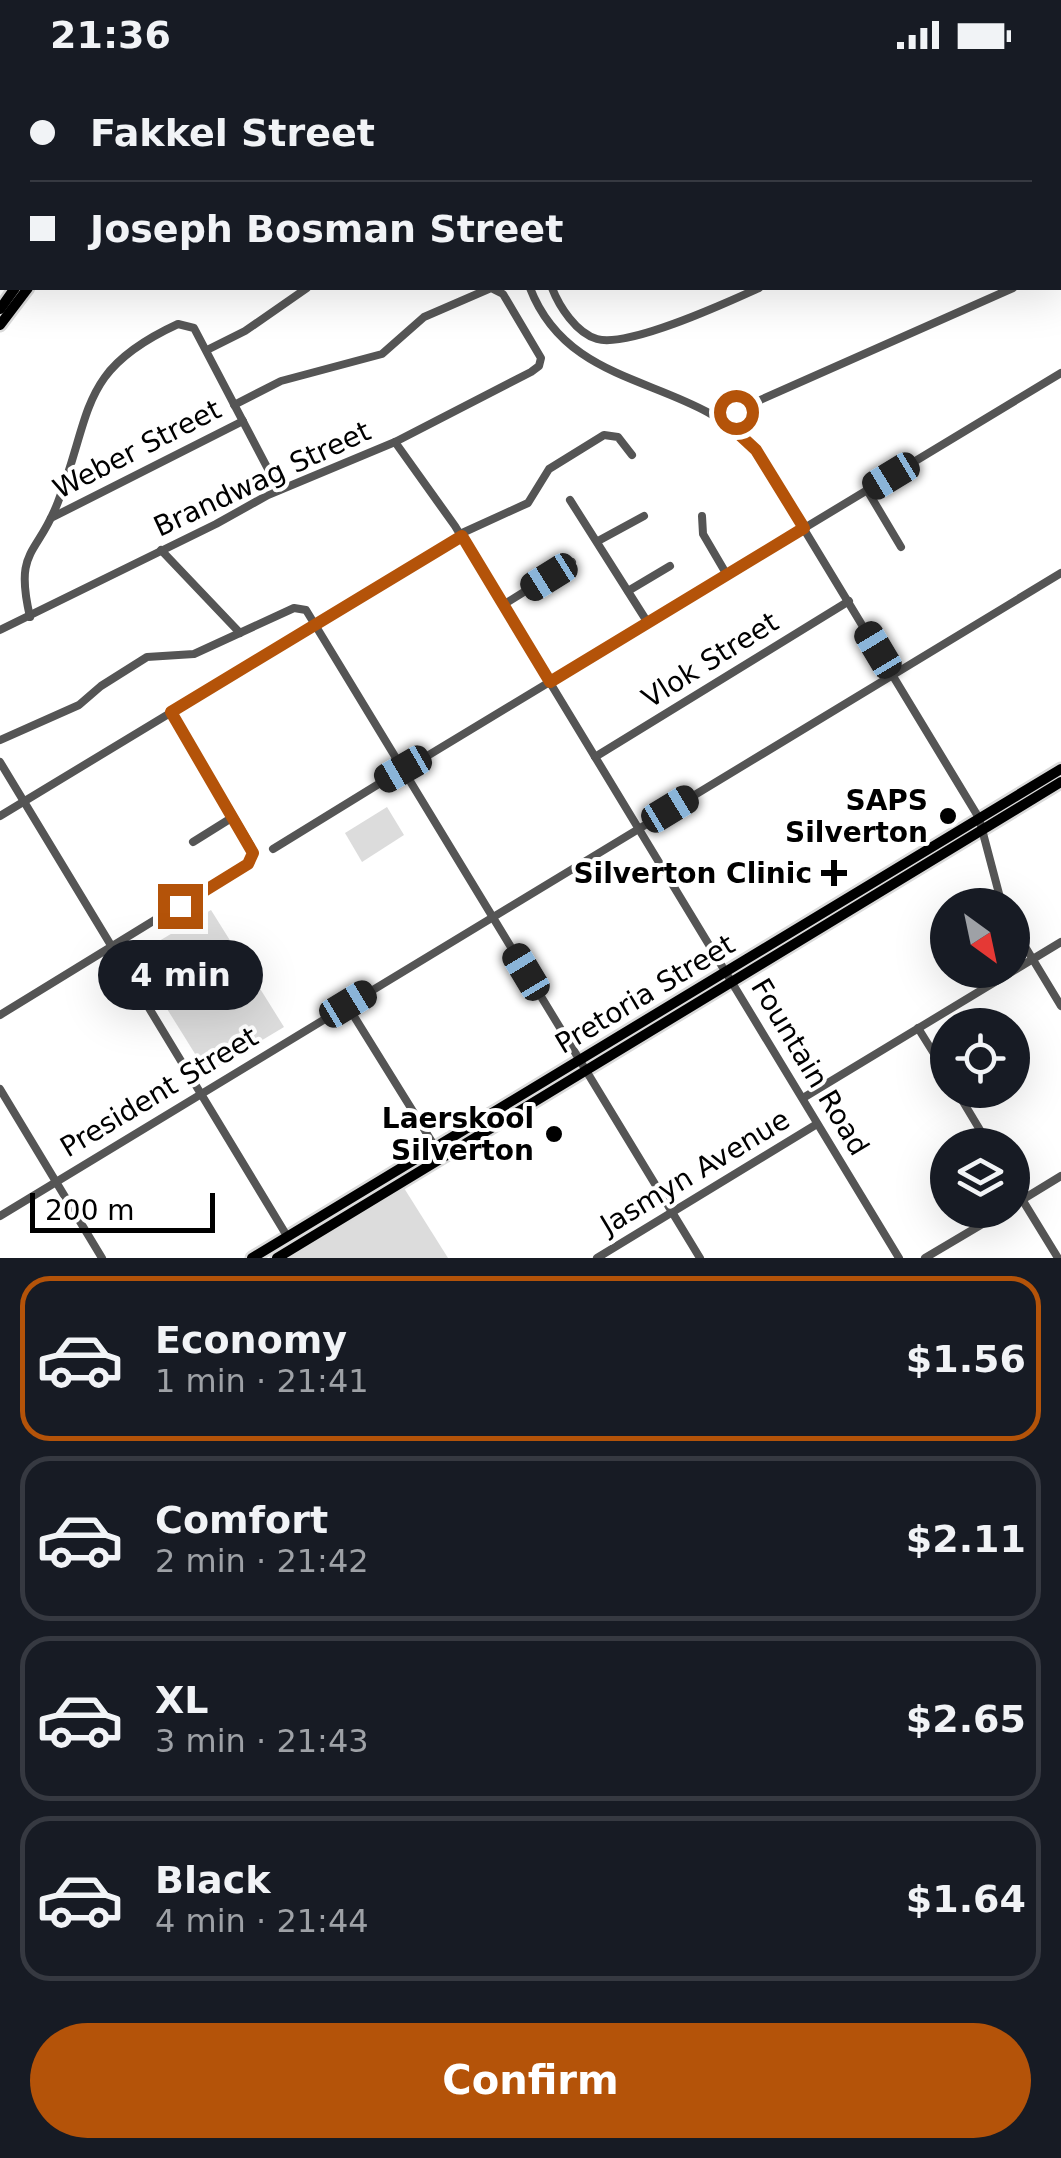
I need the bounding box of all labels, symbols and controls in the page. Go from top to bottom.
text: 21:36 [50,13,171,57]
text: Fakkel Street [90,111,375,155]
text: Joseph Bosman Street [90,207,563,251]
route start [714,390,759,435]
street label: Weber Street [48,393,226,505]
street label: Brandwag Street [148,414,376,544]
car [858,448,924,504]
car [516,548,582,606]
street label: Vlok Street [636,605,784,715]
car [850,617,906,683]
car [370,741,436,797]
car [637,781,703,837]
place label: SAPS Silverton [785,784,928,849]
marker: SAPS Silverton [937,805,959,827]
place label: Silverton Clinic [573,857,812,890]
marker: Silverton Clinic [821,860,847,886]
route end [158,884,203,929]
north arrow [930,888,1030,988]
map controls [930,888,1030,1228]
street label: Pretoria Street [549,928,741,1060]
car [498,939,554,1005]
callout: 4 min [98,941,262,1011]
text: 4 min [130,956,231,994]
street label: Fountain Road [744,973,876,1161]
car [315,976,381,1032]
button: locate [930,1008,1030,1108]
street label: President Street [54,1020,264,1164]
place label: Laerskool Silverton [382,1102,534,1167]
street label: Jasmyn Avenue [593,1103,795,1242]
marker: Laerskool Silverton [543,1123,565,1145]
button: layers [930,1128,1030,1228]
scale bar [30,1188,215,1232]
text: 200 m [45,1194,135,1227]
icon: car [35,1314,125,1404]
text: Economy [155,1318,347,1362]
text: $1.56 [906,1337,1026,1381]
text: 1 min · 21:41 [155,1362,369,1400]
icon: car [35,1494,125,1584]
text: Comfort [155,1498,328,1542]
text: $2.11 [906,1517,1026,1561]
text: 2 min · 21:42 [155,1542,369,1580]
icon: car [35,1674,125,1764]
text: XL [155,1678,209,1722]
text: $2.65 [906,1697,1026,1741]
text: 3 min · 21:43 [155,1722,369,1760]
icon: car [35,1854,125,1944]
text: Black [155,1858,270,1902]
text: $1.64 [906,1877,1026,1921]
text: 4 min · 21:44 [155,1902,369,1940]
button: Confirm [30,2023,1031,2138]

